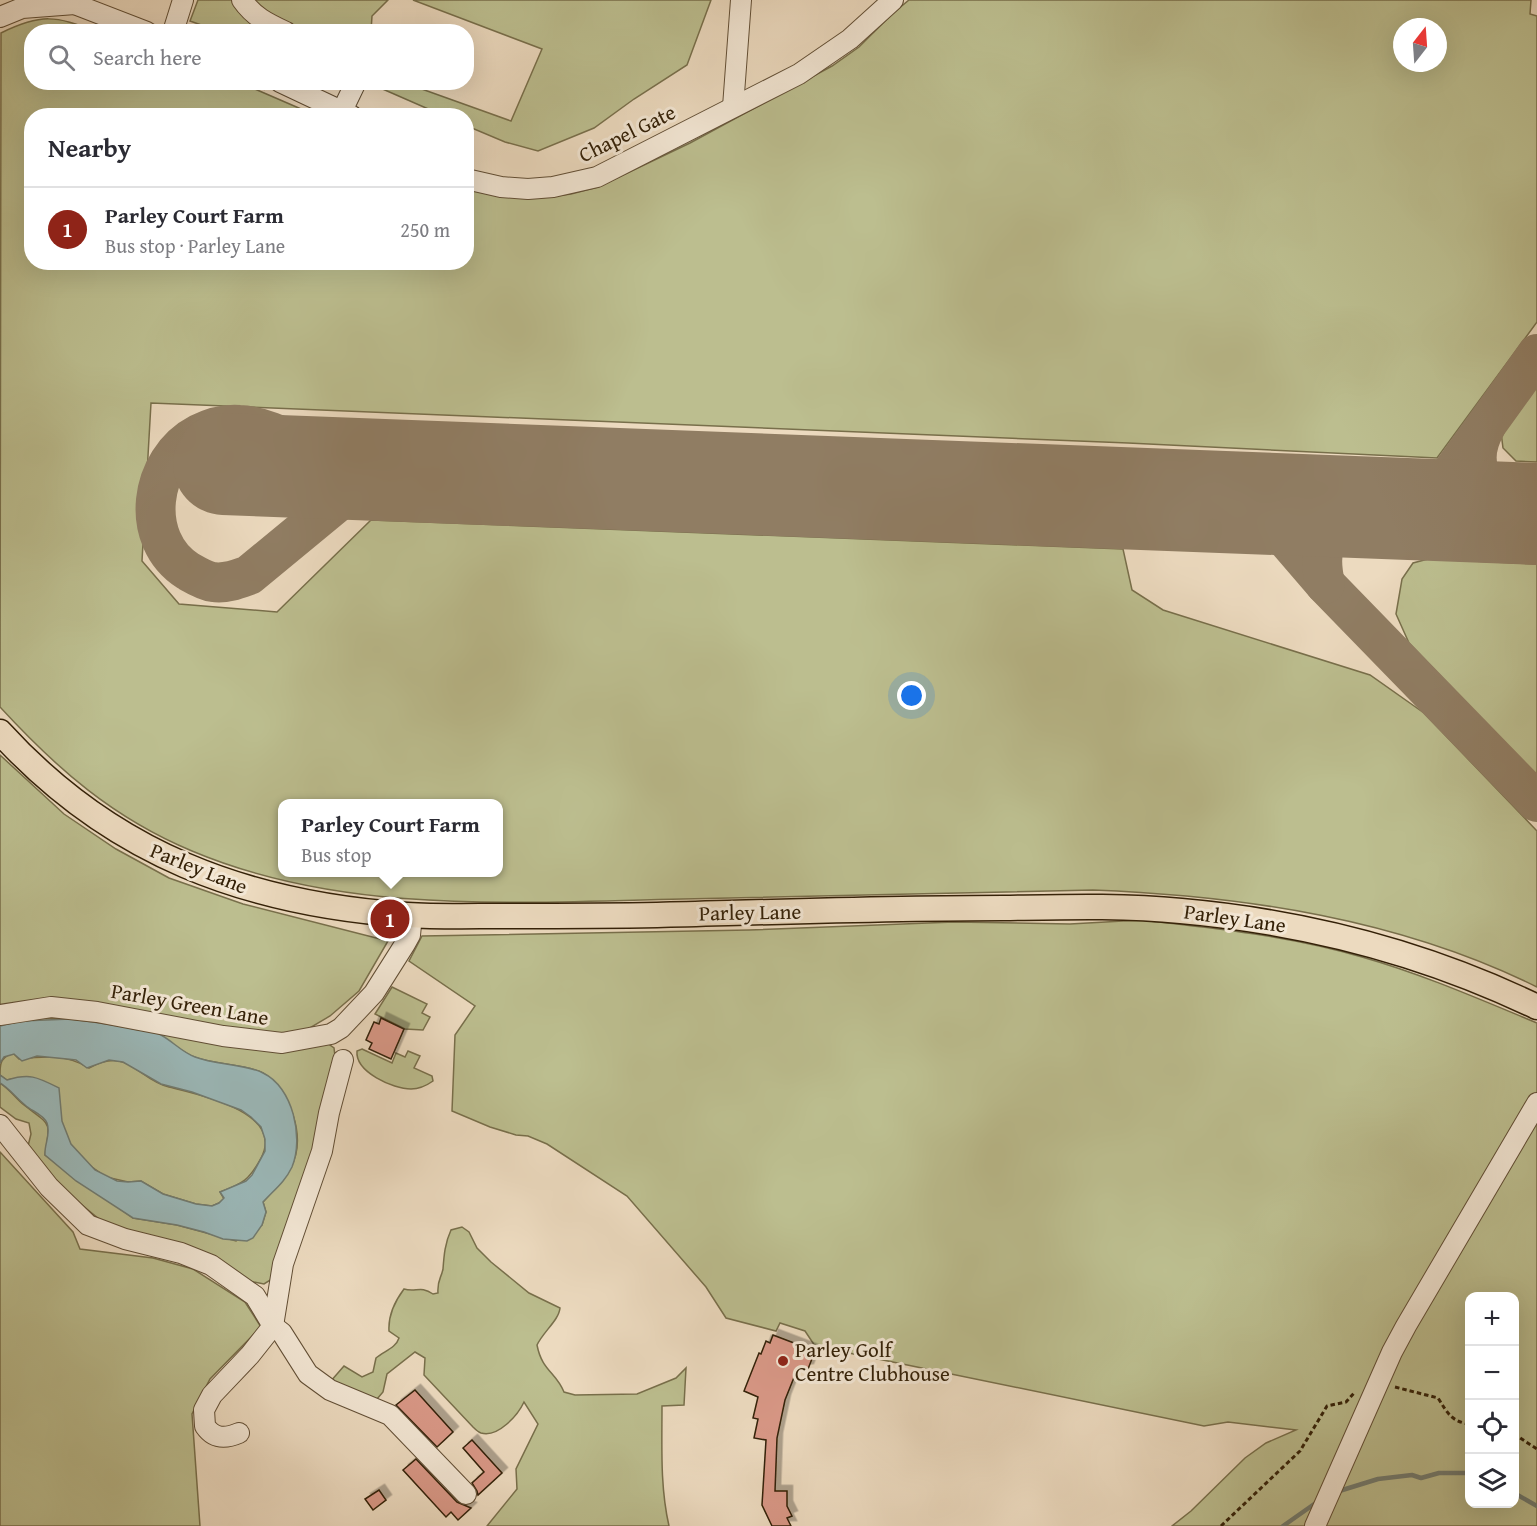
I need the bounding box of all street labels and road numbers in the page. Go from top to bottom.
street label: Chapel Gate [573,96,681,170]
street label: Parley Lane [146,834,252,902]
street label: Parley Lane [698,896,802,928]
street label: Parley Lane [1182,896,1288,941]
street label: Parley Green Lane [109,975,271,1033]

